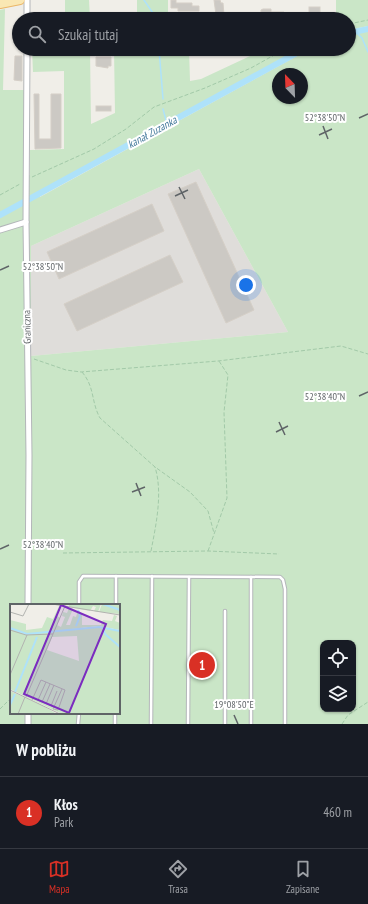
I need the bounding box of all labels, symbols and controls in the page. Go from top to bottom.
search box [12,12,356,56]
icon: search [26,23,48,45]
text: Szukaj tutaj [58,25,119,44]
north arrow [272,68,308,104]
text: 52°38'50"N [305,111,345,124]
water label: kanał Zuzanka [125,113,179,151]
text: 52°38'50"N [23,260,63,273]
your location [236,275,256,295]
street label: Graniczna [20,310,34,344]
text: 52°38'40"N [305,390,345,403]
text: 52°38'40"N [23,538,63,551]
inset map [10,604,120,714]
map controls [320,640,356,712]
button: locate [320,640,356,676]
pin: 1 [189,650,215,680]
button: layers [320,676,356,712]
text: 19°08'50"E [214,698,254,711]
text: W pobliżu [16,739,76,761]
text: Kłos [54,795,78,814]
text: 1 [26,804,32,821]
text: 460 m [323,804,352,821]
text: Park [54,814,73,831]
tab: Mapa [48,858,70,896]
tab: Trasa [167,858,189,896]
tab: Zapisane [286,858,320,896]

